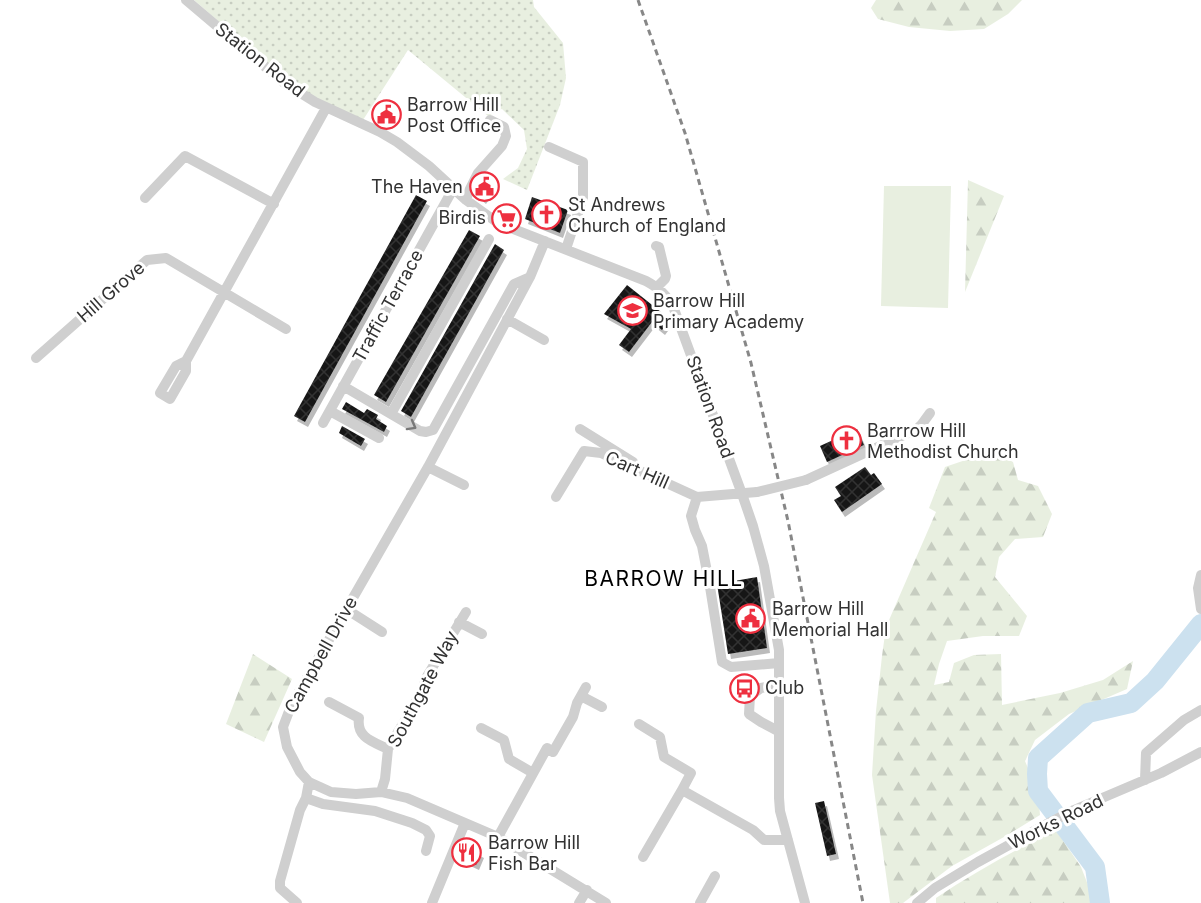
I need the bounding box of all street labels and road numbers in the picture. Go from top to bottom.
street label: Station Road [211,18,309,101]
street label: Traffic Terrace [348,246,427,366]
street label: Hill Grove [73,257,149,326]
street label: Station Road [682,353,739,461]
street label: Cart Hill [602,446,672,493]
street label: Campbell Drive [280,593,361,717]
street label: Southgate Way [383,627,462,751]
street label: Works Road [1005,790,1106,853]

